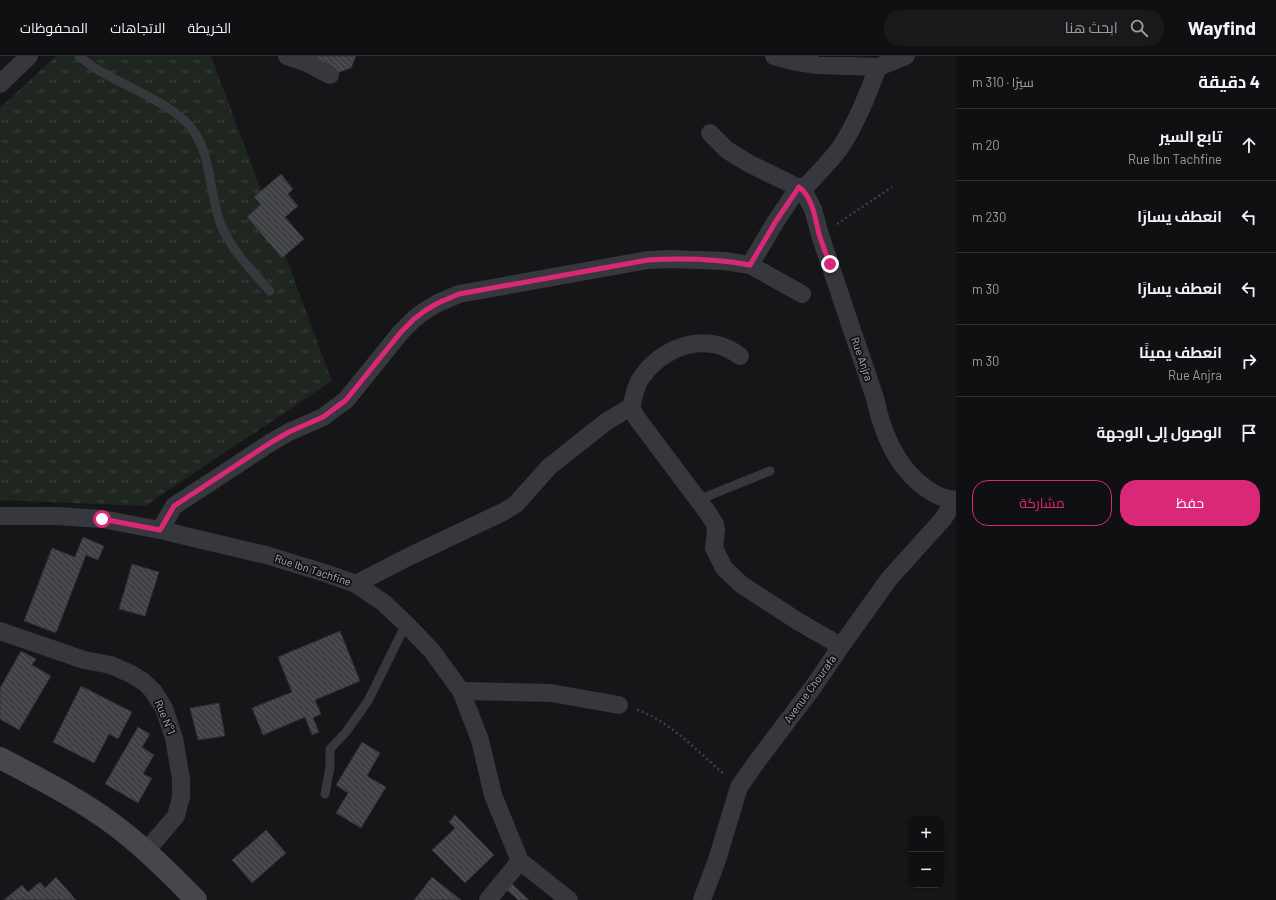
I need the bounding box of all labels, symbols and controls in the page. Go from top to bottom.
search box [884,10,1164,46]
text: Wayfind [1188,16,1256,39]
icon: search [1128,17,1150,39]
text: ابحث هنا [1065,18,1118,36]
text: المحفوظات [20,19,88,36]
text: الاتجاهات [110,19,166,36]
text: الخريطة [188,19,231,36]
text: 4 دقيقة [1198,71,1260,91]
text: سيرًا · 310 m [972,74,1034,90]
text: تابع السير [1159,127,1222,145]
icon: ahead [1238,134,1260,156]
text: 20 m [972,137,1000,153]
text: Rue Ibn Tachfine [1128,151,1222,167]
icon: left [1238,206,1260,228]
text: انعطف يسارًا [1137,207,1222,225]
text: 230 m [972,209,1006,225]
route end [821,255,839,273]
icon: left [1238,278,1260,300]
text: انعطف يسارًا [1137,279,1222,297]
text: 30 m [972,281,999,297]
street label: Rue Anjra [849,335,876,383]
text: انعطف يمينًا [1139,343,1222,361]
icon: right [1238,350,1260,372]
text: 30 m [972,353,999,369]
text: Rue Anjra [1168,367,1222,383]
icon: arrive [1238,422,1260,444]
text: الوصول إلى الوجهة [1096,423,1222,441]
button: مشاركة [972,480,1112,526]
button: حفظ [1120,480,1260,526]
route start [93,510,111,528]
street label: Rue Ibn Tachfine [273,551,353,588]
street label: Avenue Chourafa [781,652,839,725]
street label: Rue N°1 [152,698,179,736]
map controls [908,816,944,888]
button: + [908,816,944,852]
button: − [908,852,944,888]

